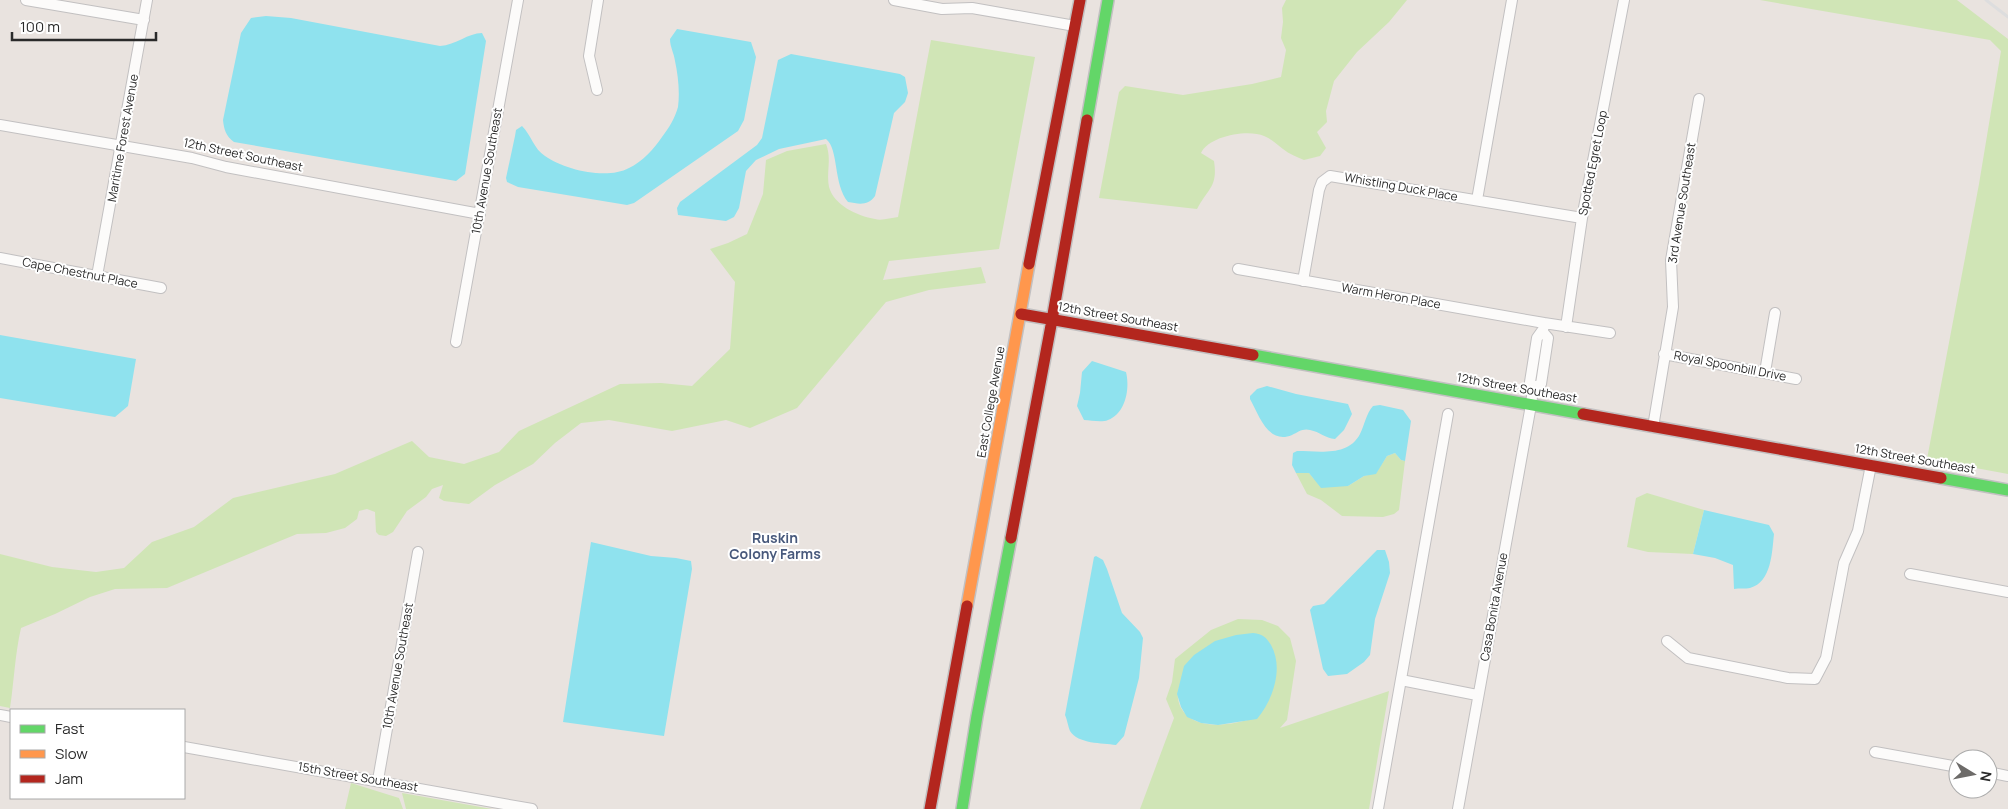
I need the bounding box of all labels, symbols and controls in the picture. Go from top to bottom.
scale bar [12,10,156,42]
text: 100 m [20,16,60,37]
street label: Maritime Forest Avenue [103,73,142,203]
street label: 10th Avenue Southeast [467,106,506,235]
street label: Spotted Egret Loop [1574,109,1611,217]
street label: 12th Street Southeast [182,134,305,176]
street label: 3rd Avenue Southeast [1664,141,1699,265]
street label: Whistling Duck Place [1343,168,1459,205]
street label: Cape Chestnut Place [21,253,139,292]
street label: Warm Heron Place [1340,278,1442,313]
street label: 12th Street Southeast [1057,298,1180,335]
street label: East College Avenue [972,345,1009,459]
street label: Royal Spoonbill Drive [1672,346,1788,385]
street label: 12th Street Southeast [1456,369,1579,406]
street label: 12th Street Southeast [1854,440,1977,477]
district label: Ruskin Colony Farms [729,528,821,563]
street label: Casa Bonita Avenue [1476,551,1511,663]
street label: 10th Avenue Southeast [378,601,417,730]
legend [10,709,185,799]
text: Fast [55,718,84,739]
text: Slow [55,743,88,764]
north arrow [1948,749,1998,799]
street label: 15th Street Southeast [297,758,420,795]
text: Jam [55,768,83,789]
text: N [1976,770,1997,783]

